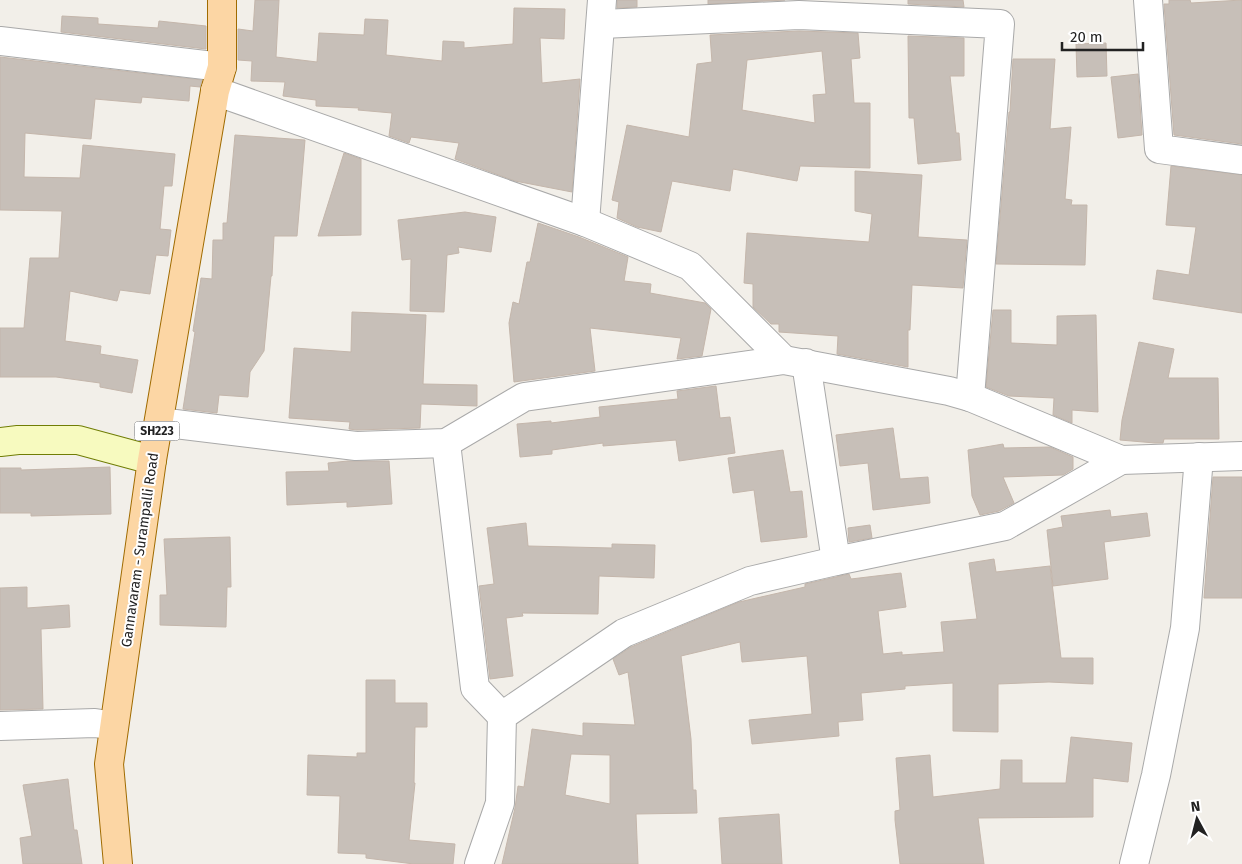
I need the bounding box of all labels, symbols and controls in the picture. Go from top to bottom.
scale bar [1062,20,1143,52]
text: 20 m [1070,28,1103,46]
road number: SH223 [134,422,180,441]
street label: Gannavaram - Surampalli Road [118,452,162,648]
north arrow [1172,794,1222,844]
text: N [1190,798,1201,816]

